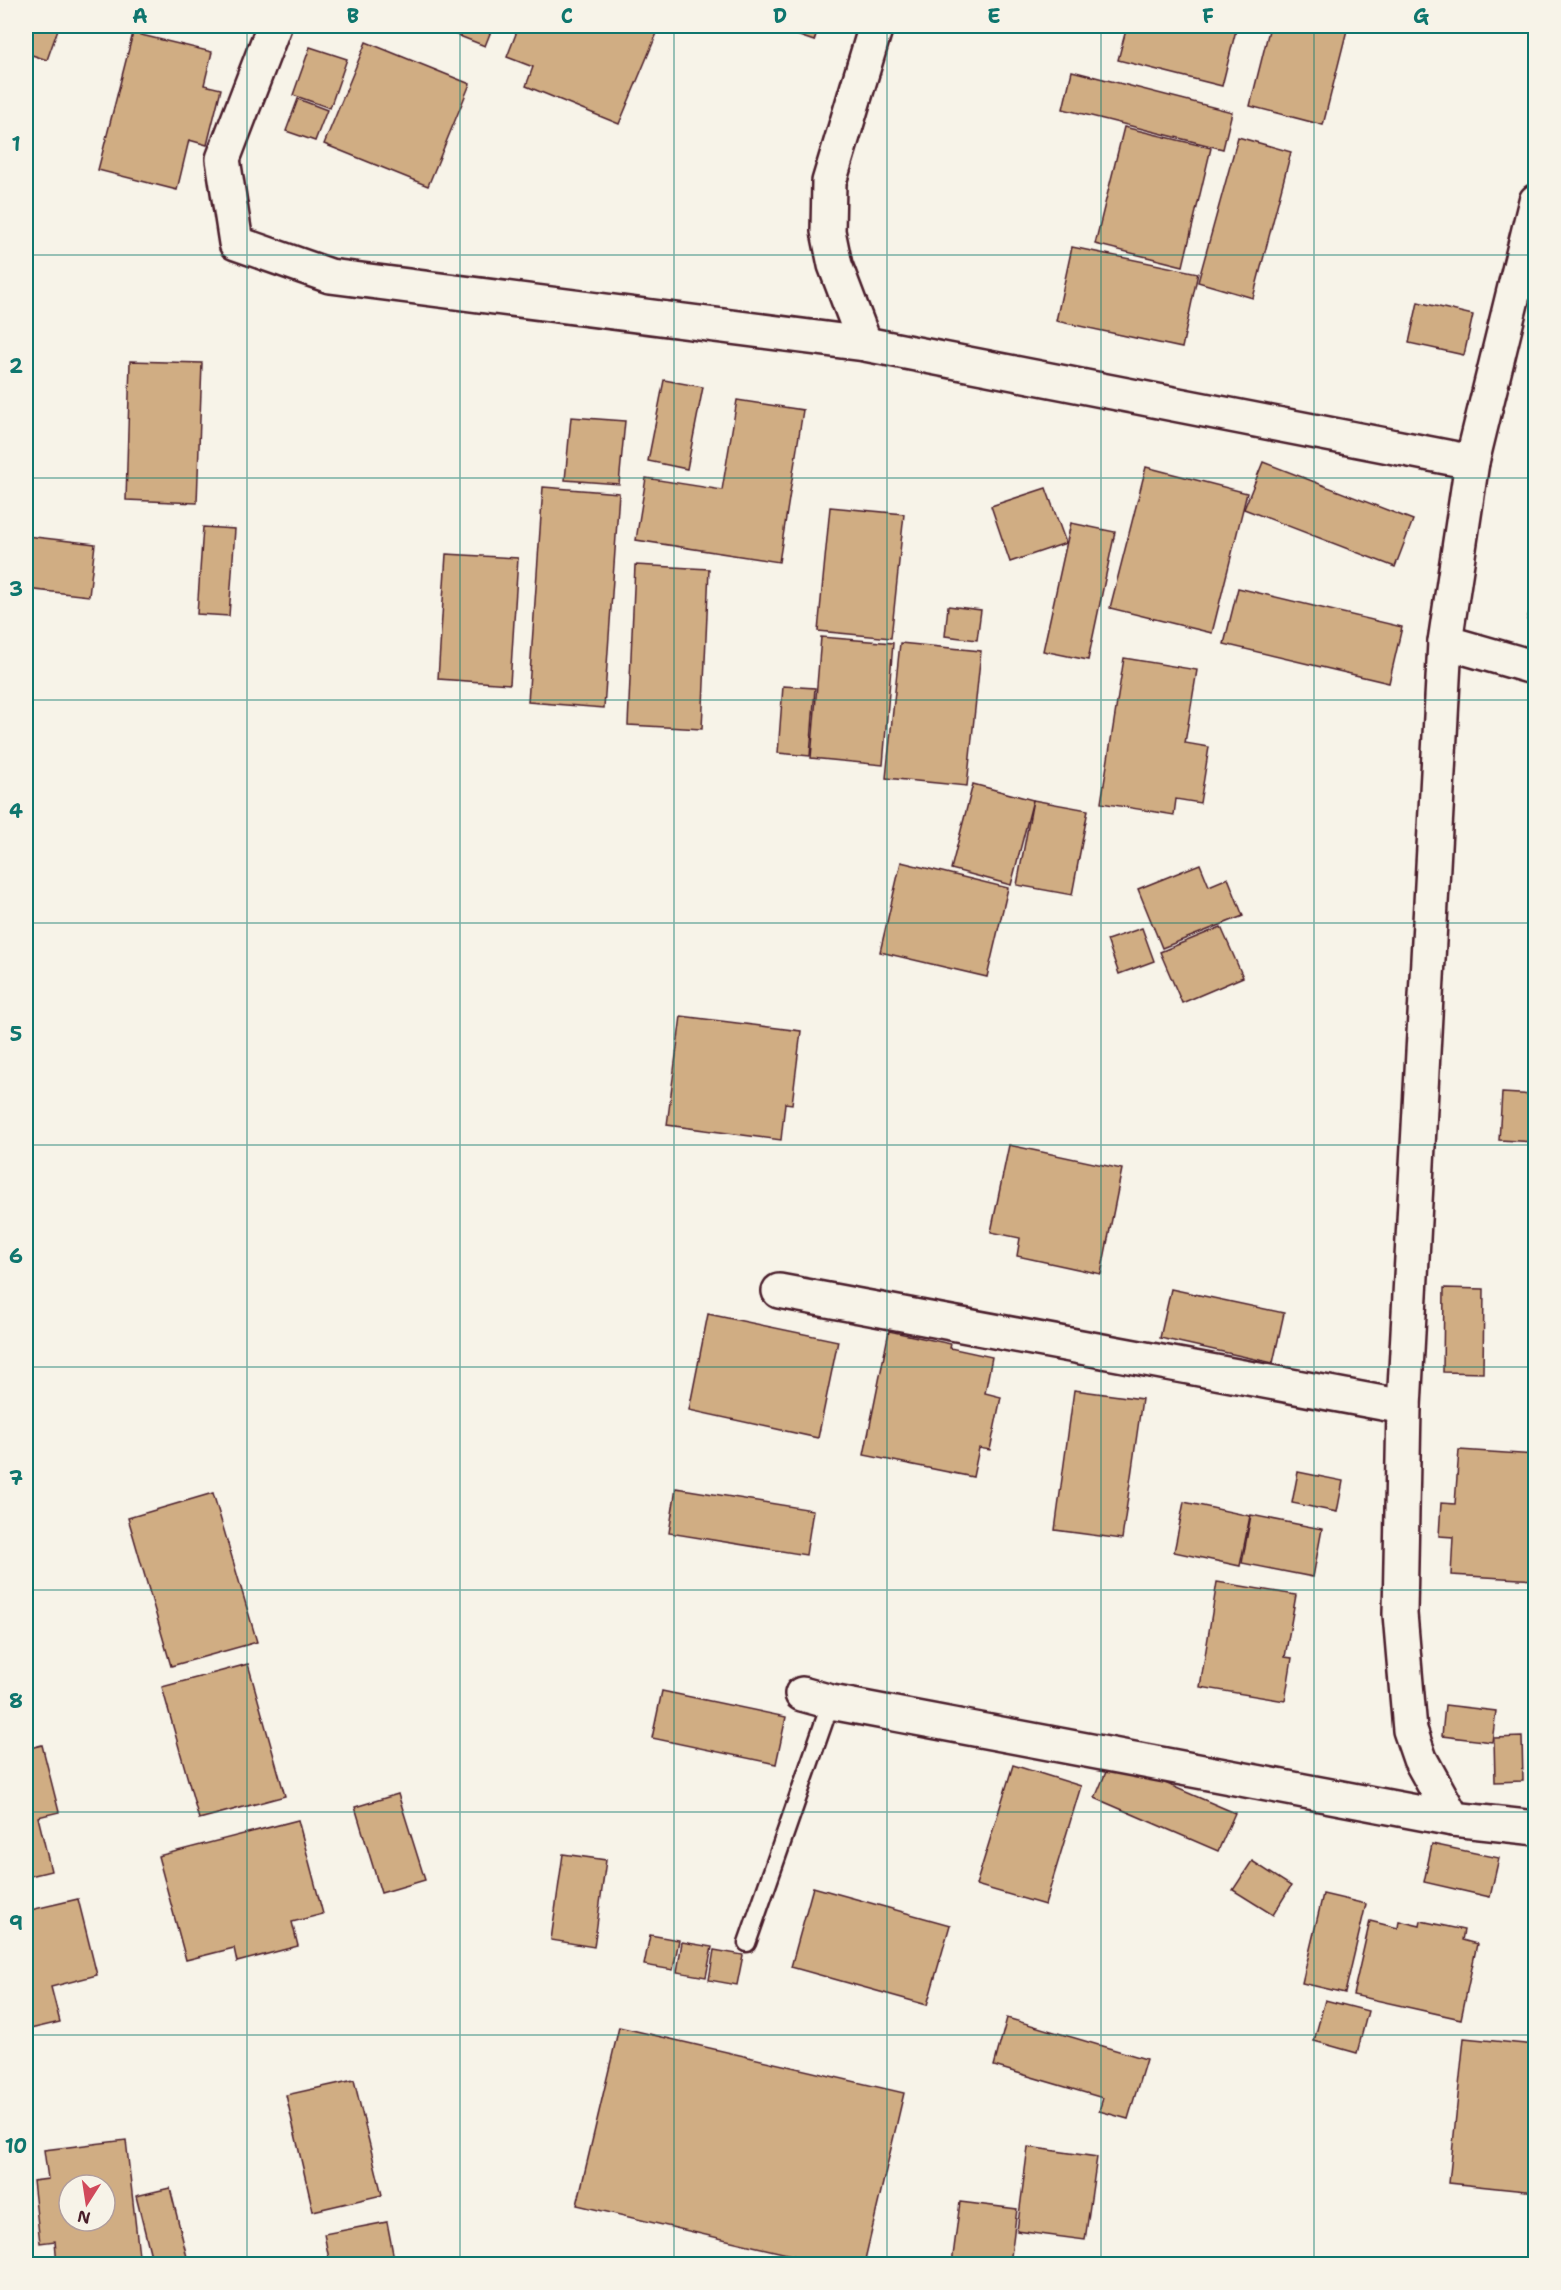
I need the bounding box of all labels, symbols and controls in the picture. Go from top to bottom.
text: A [132,3,148,29]
text: B [347,3,359,29]
text: C [561,3,573,29]
text: D [773,3,787,29]
text: E [987,3,1001,29]
text: F [1202,3,1214,29]
text: G [1413,3,1429,29]
text: 1 [11,131,21,157]
text: 2 [9,353,23,379]
text: 3 [9,576,23,602]
text: 4 [9,798,23,824]
text: 5 [10,1021,22,1047]
text: 6 [9,1243,23,1269]
text: 7 [9,1465,23,1491]
text: 8 [9,1688,23,1714]
text: 9 [9,1910,23,1936]
text: 10 [5,2133,27,2159]
north arrow [57,2173,117,2233]
text: N [76,2206,92,2229]

